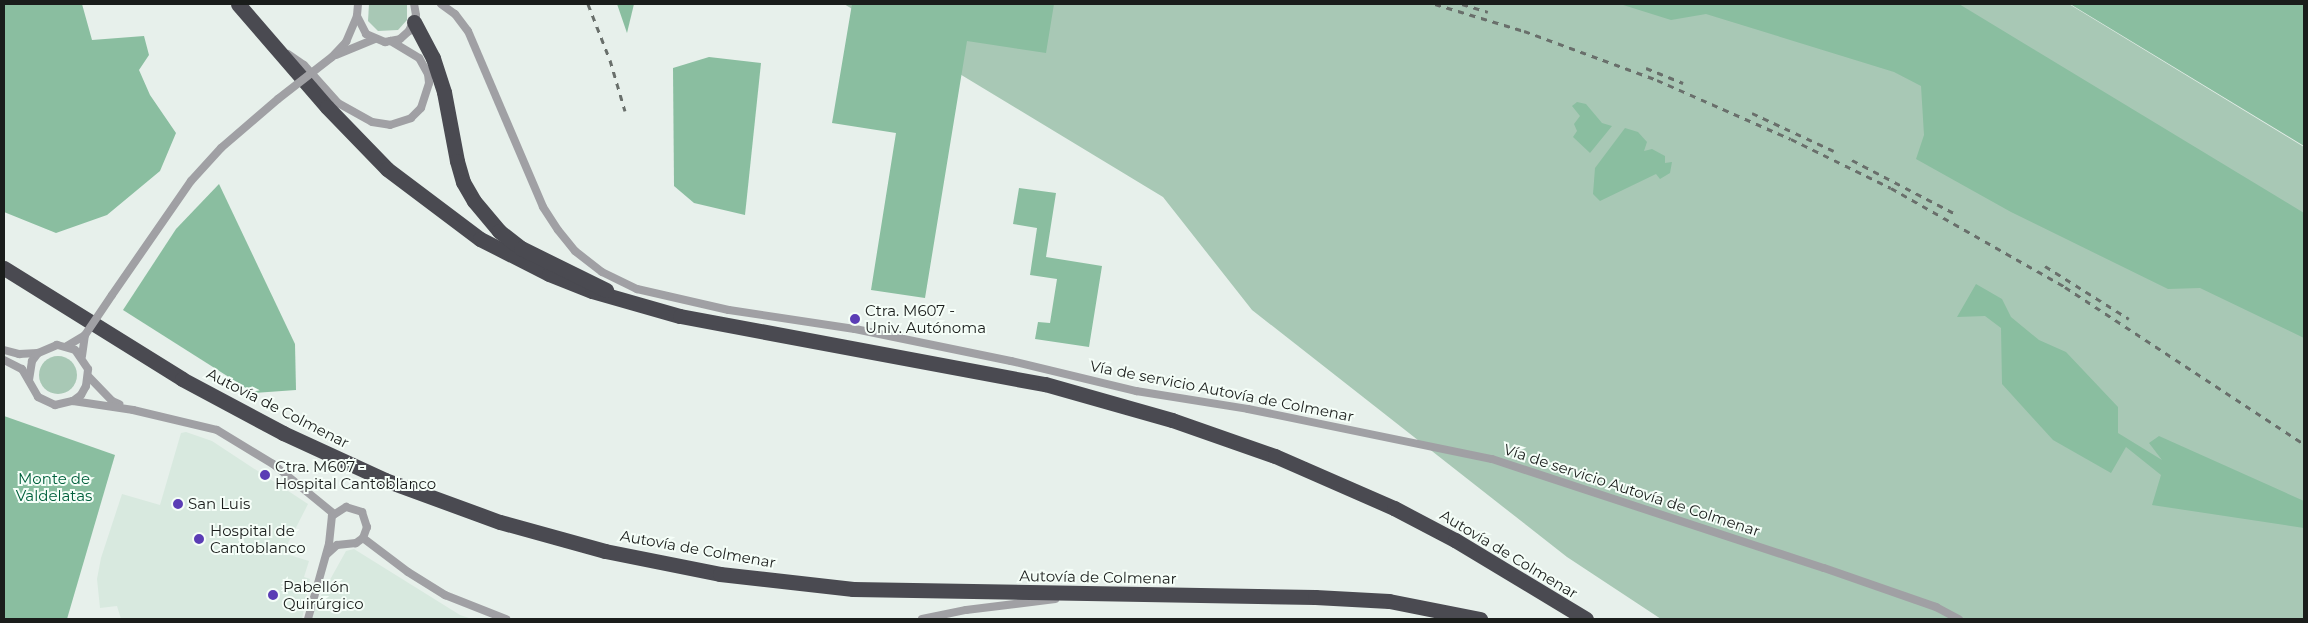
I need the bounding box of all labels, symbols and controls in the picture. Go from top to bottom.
place label: Ctra. M607 - Univ. Autónoma [865,301,986,336]
marker: Ctra. M607 - Univ. Autónoma [849,313,861,325]
street label: Vía de servicio Autovía de Colmenar [1089,357,1355,425]
street label: Autovía de Colmenar [204,364,352,452]
street label: Vía de servicio Autovía de Colmenar [1502,440,1762,540]
place label: Ctra. M607 - Hospital Cantoblanco [275,457,436,492]
park label: Monte de Valdelatas [16,469,92,504]
marker: Ctra. M607 - Hospital Cantoblanco [259,469,271,481]
place label: San Luis [188,495,250,513]
marker: San Luis [172,498,184,510]
street label: Autovía de Colmenar [1437,506,1581,602]
place label: Hospital de Cantoblanco [210,521,306,556]
street label: Autovía de Colmenar [619,526,777,572]
marker: Hospital de Cantoblanco [192,532,206,546]
street label: Autovía de Colmenar [1019,567,1177,587]
place label: Pabellón Quirúrgico [283,577,364,612]
marker: Pabellón Quirúrgico [267,589,279,601]

